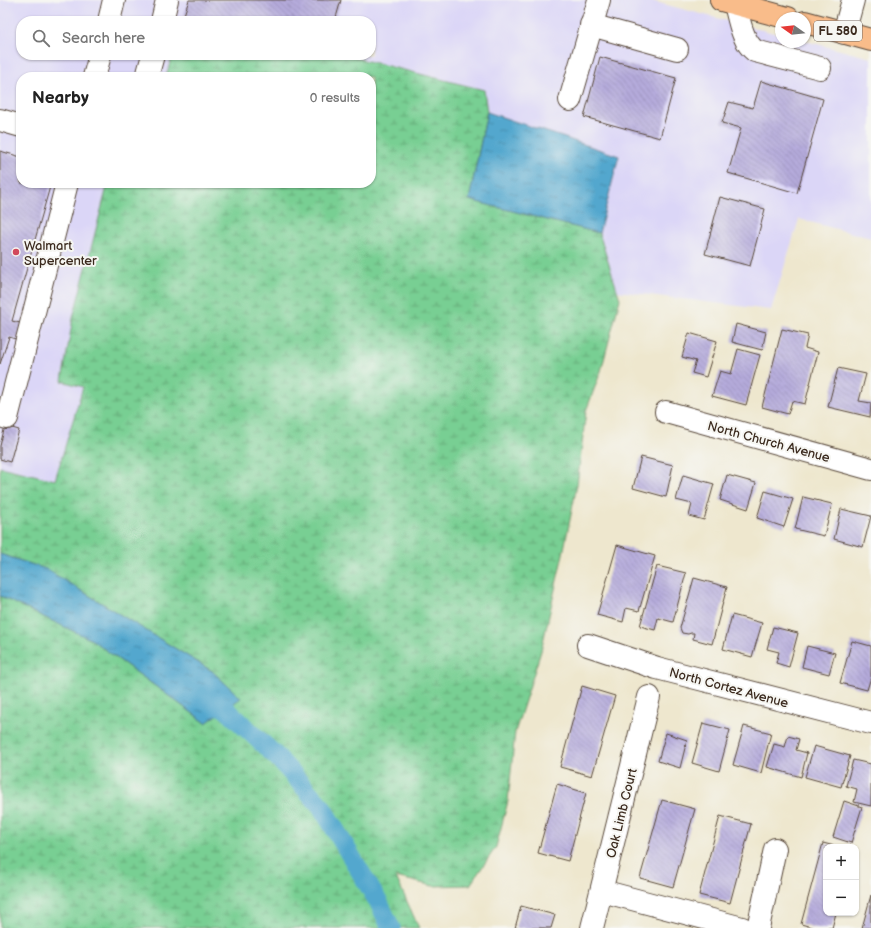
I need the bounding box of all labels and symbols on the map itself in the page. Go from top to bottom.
north arrow [775,12,811,48]
road number: FL 580 [814,21,862,41]
place label: Walmart Supercenter [24,238,97,269]
marker: Walmart Supercenter [11,247,21,257]
street label: North Church Avenue [706,418,832,466]
street label: North Cortez Avenue [667,664,790,712]
street label: Oak Limb Court [603,767,641,860]

